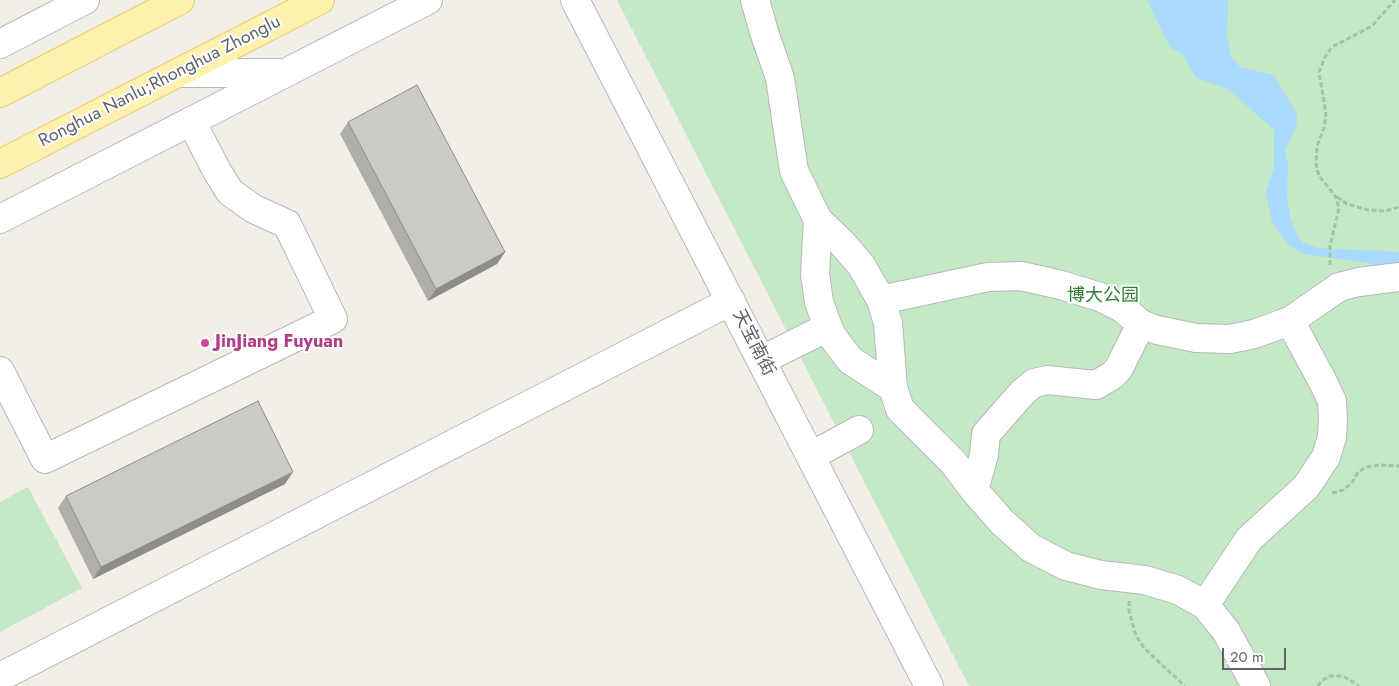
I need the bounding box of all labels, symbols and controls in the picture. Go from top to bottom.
street label: Ronghua Nanlu;Rhonghua Zhonglu [35,11,285,153]
park label: 博大公园 [1067,286,1139,308]
street label: 天宝南街 [727,306,779,380]
place label: JinJiang Fuyuan [215,332,343,354]
marker: JinJiang Fuyuan [199,337,211,349]
scale bar [1224,638,1288,670]
text: 20 m [1230,646,1264,668]

